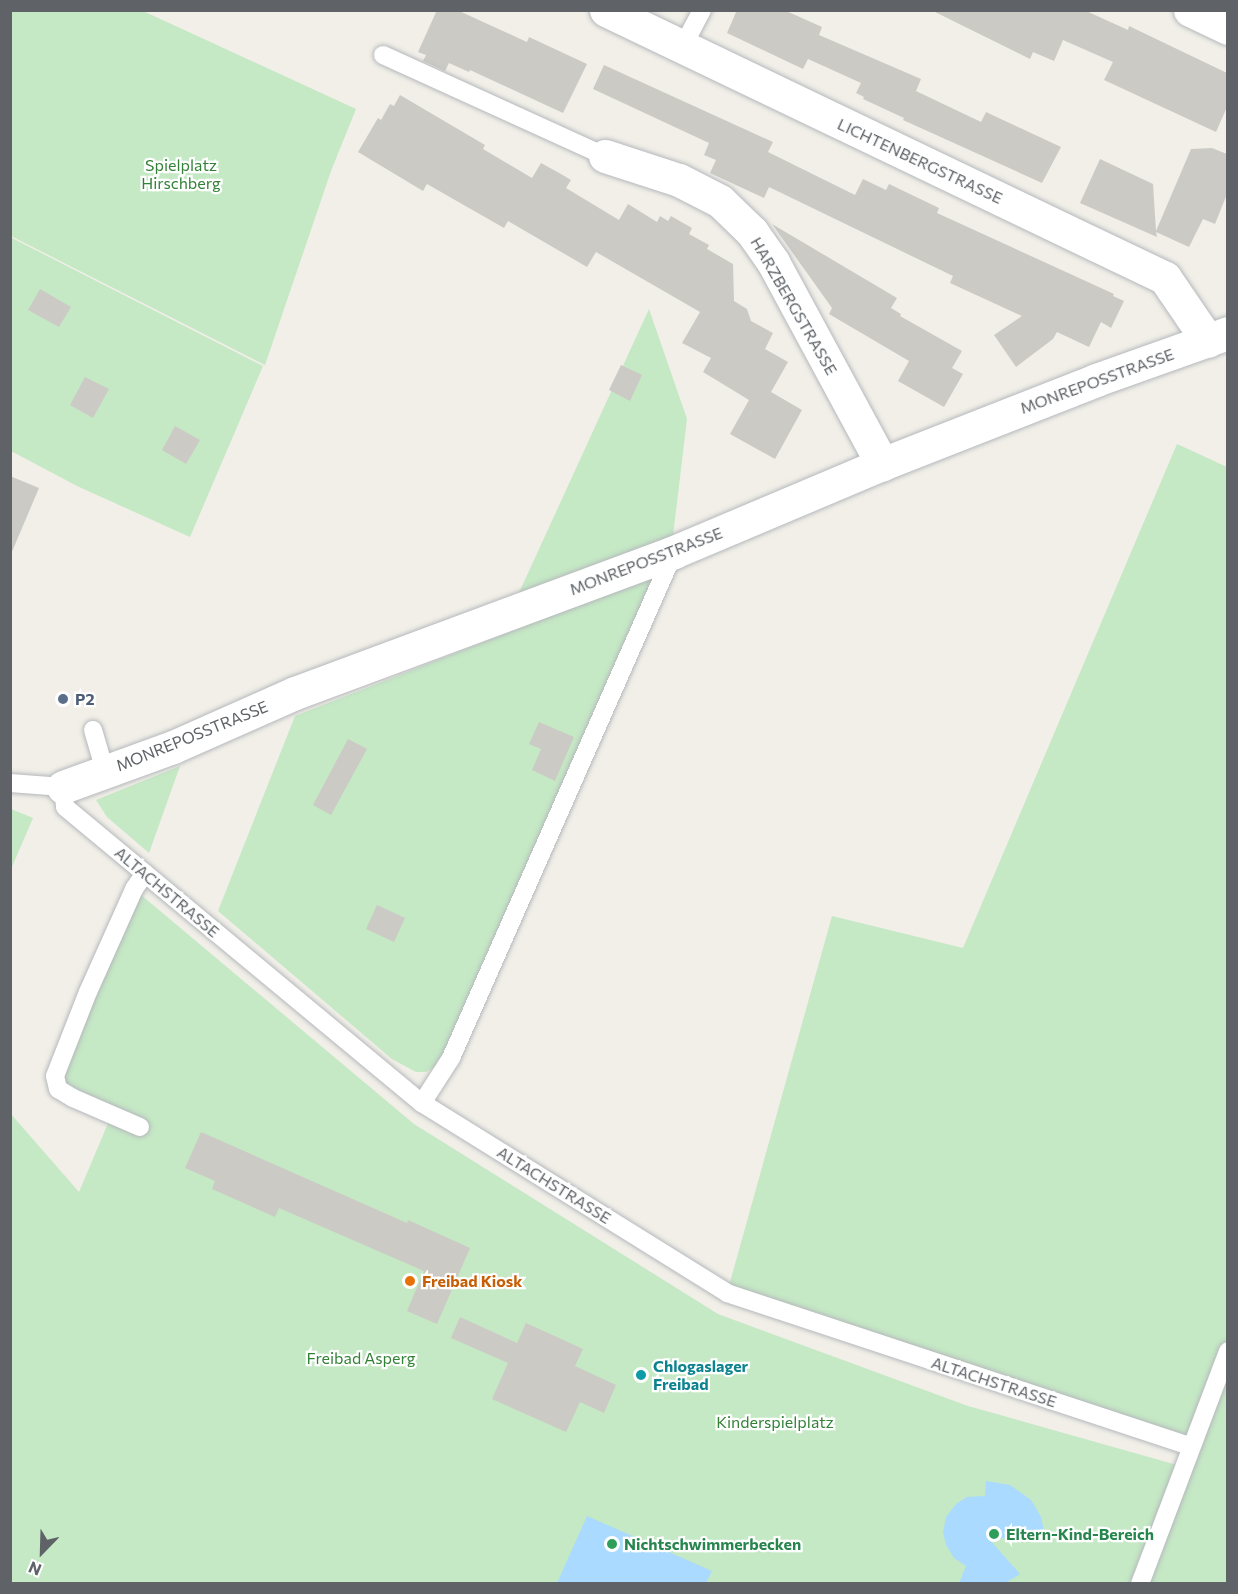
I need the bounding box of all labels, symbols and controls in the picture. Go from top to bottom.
street label: LICHTENBERGSTRASSE [834,114,1006,208]
park label: Spielplatz Hirschberg [141,155,221,193]
street label: HARZBERGSTRASSE [747,234,841,378]
street label: MONREPOSSTRASSE [1017,344,1177,418]
street label: MONREPOSSTRASSE [567,523,725,599]
place label: P2 [75,689,94,709]
marker: P2 [56,692,70,706]
street label: MONREPOSSTRASSE [113,697,271,775]
street label: ALTACHSTRASSE [111,843,223,941]
street label: ALTACHSTRASSE [494,1142,614,1228]
place label: Freibad Kiosk [422,1271,522,1291]
marker: Freibad Kiosk [403,1274,417,1288]
park label: Freibad Asperg [306,1348,416,1368]
street label: ALTACHSTRASSE [929,1353,1059,1411]
place label: Chlogaslager Freibad [653,1356,748,1394]
marker: Chlogaslager Freibad [634,1368,648,1382]
park label: Kinderspielplatz [716,1412,834,1432]
north arrow [12,1522,72,1582]
place label: Eltern-Kind-Bereich [1006,1524,1154,1544]
marker: Eltern-Kind-Bereich [987,1527,1001,1541]
place label: Nichtschwimmerbecken [624,1534,801,1554]
marker: Nichtschwimmerbecken [605,1537,619,1551]
text: N [26,1558,44,1580]

